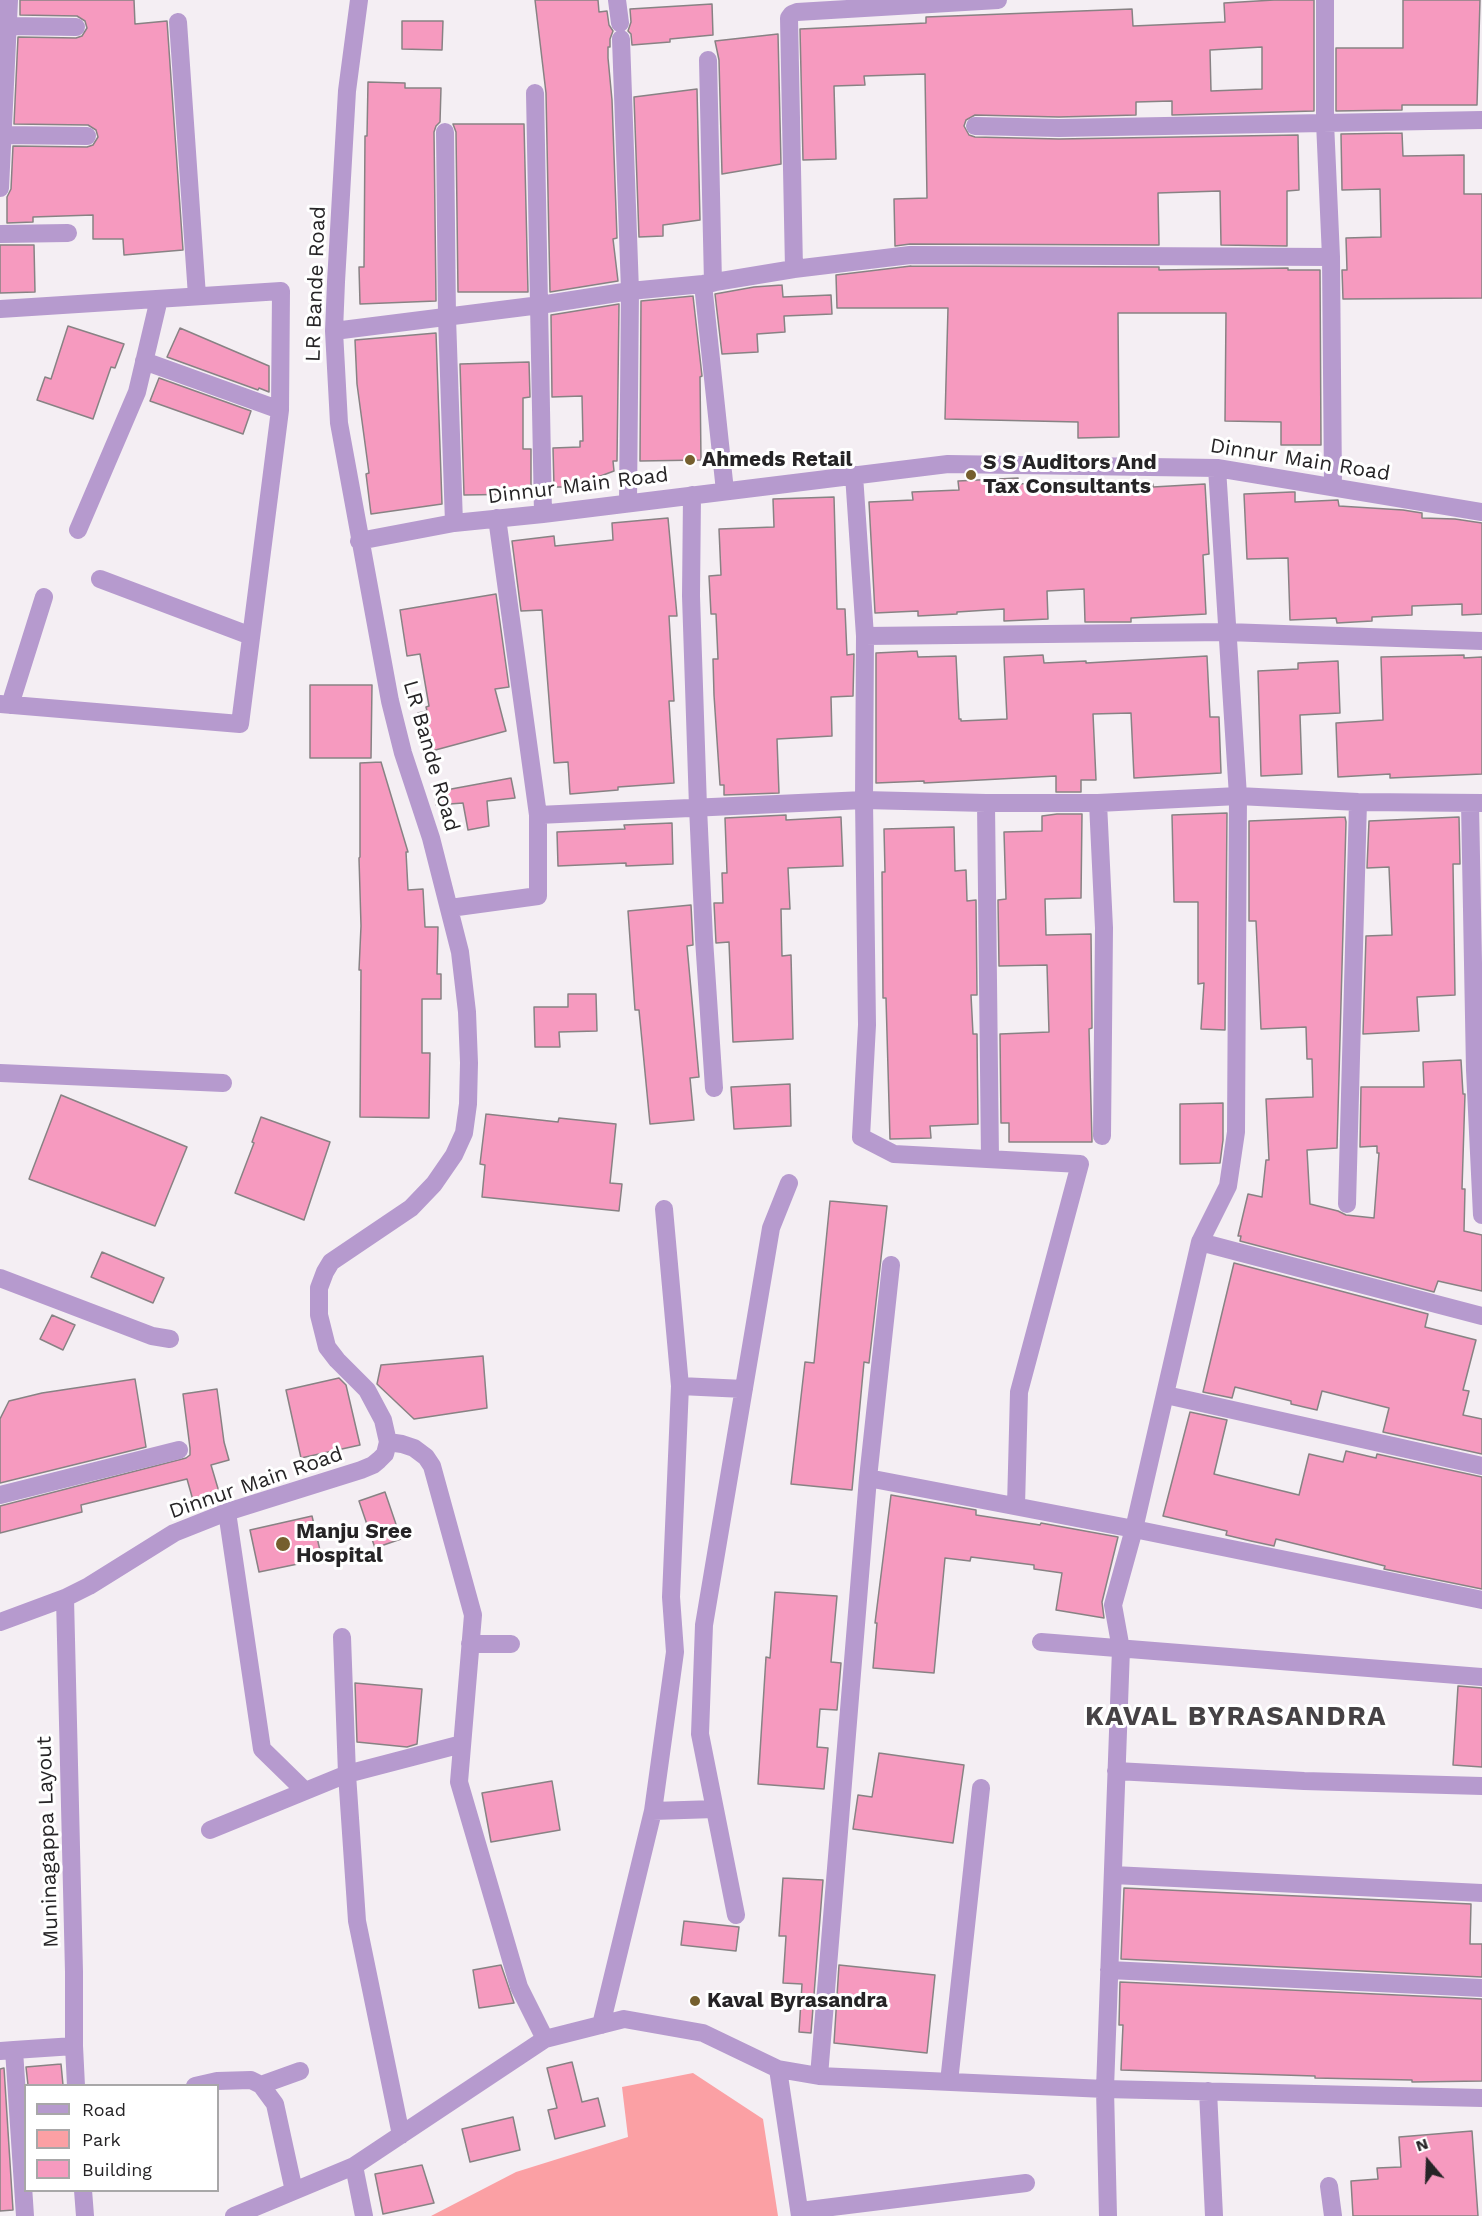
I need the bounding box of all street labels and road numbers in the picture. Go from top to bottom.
street label: LR Bande Road [301,206,331,362]
street label: Dinnur Main Road [1208,433,1392,487]
street label: Dinnur Main Road [486,462,670,510]
street label: LR Bande Road [397,678,465,834]
street label: Dinnur Main Road [166,1441,346,1525]
street label: Muninagappa Layout [32,1736,64,1948]

